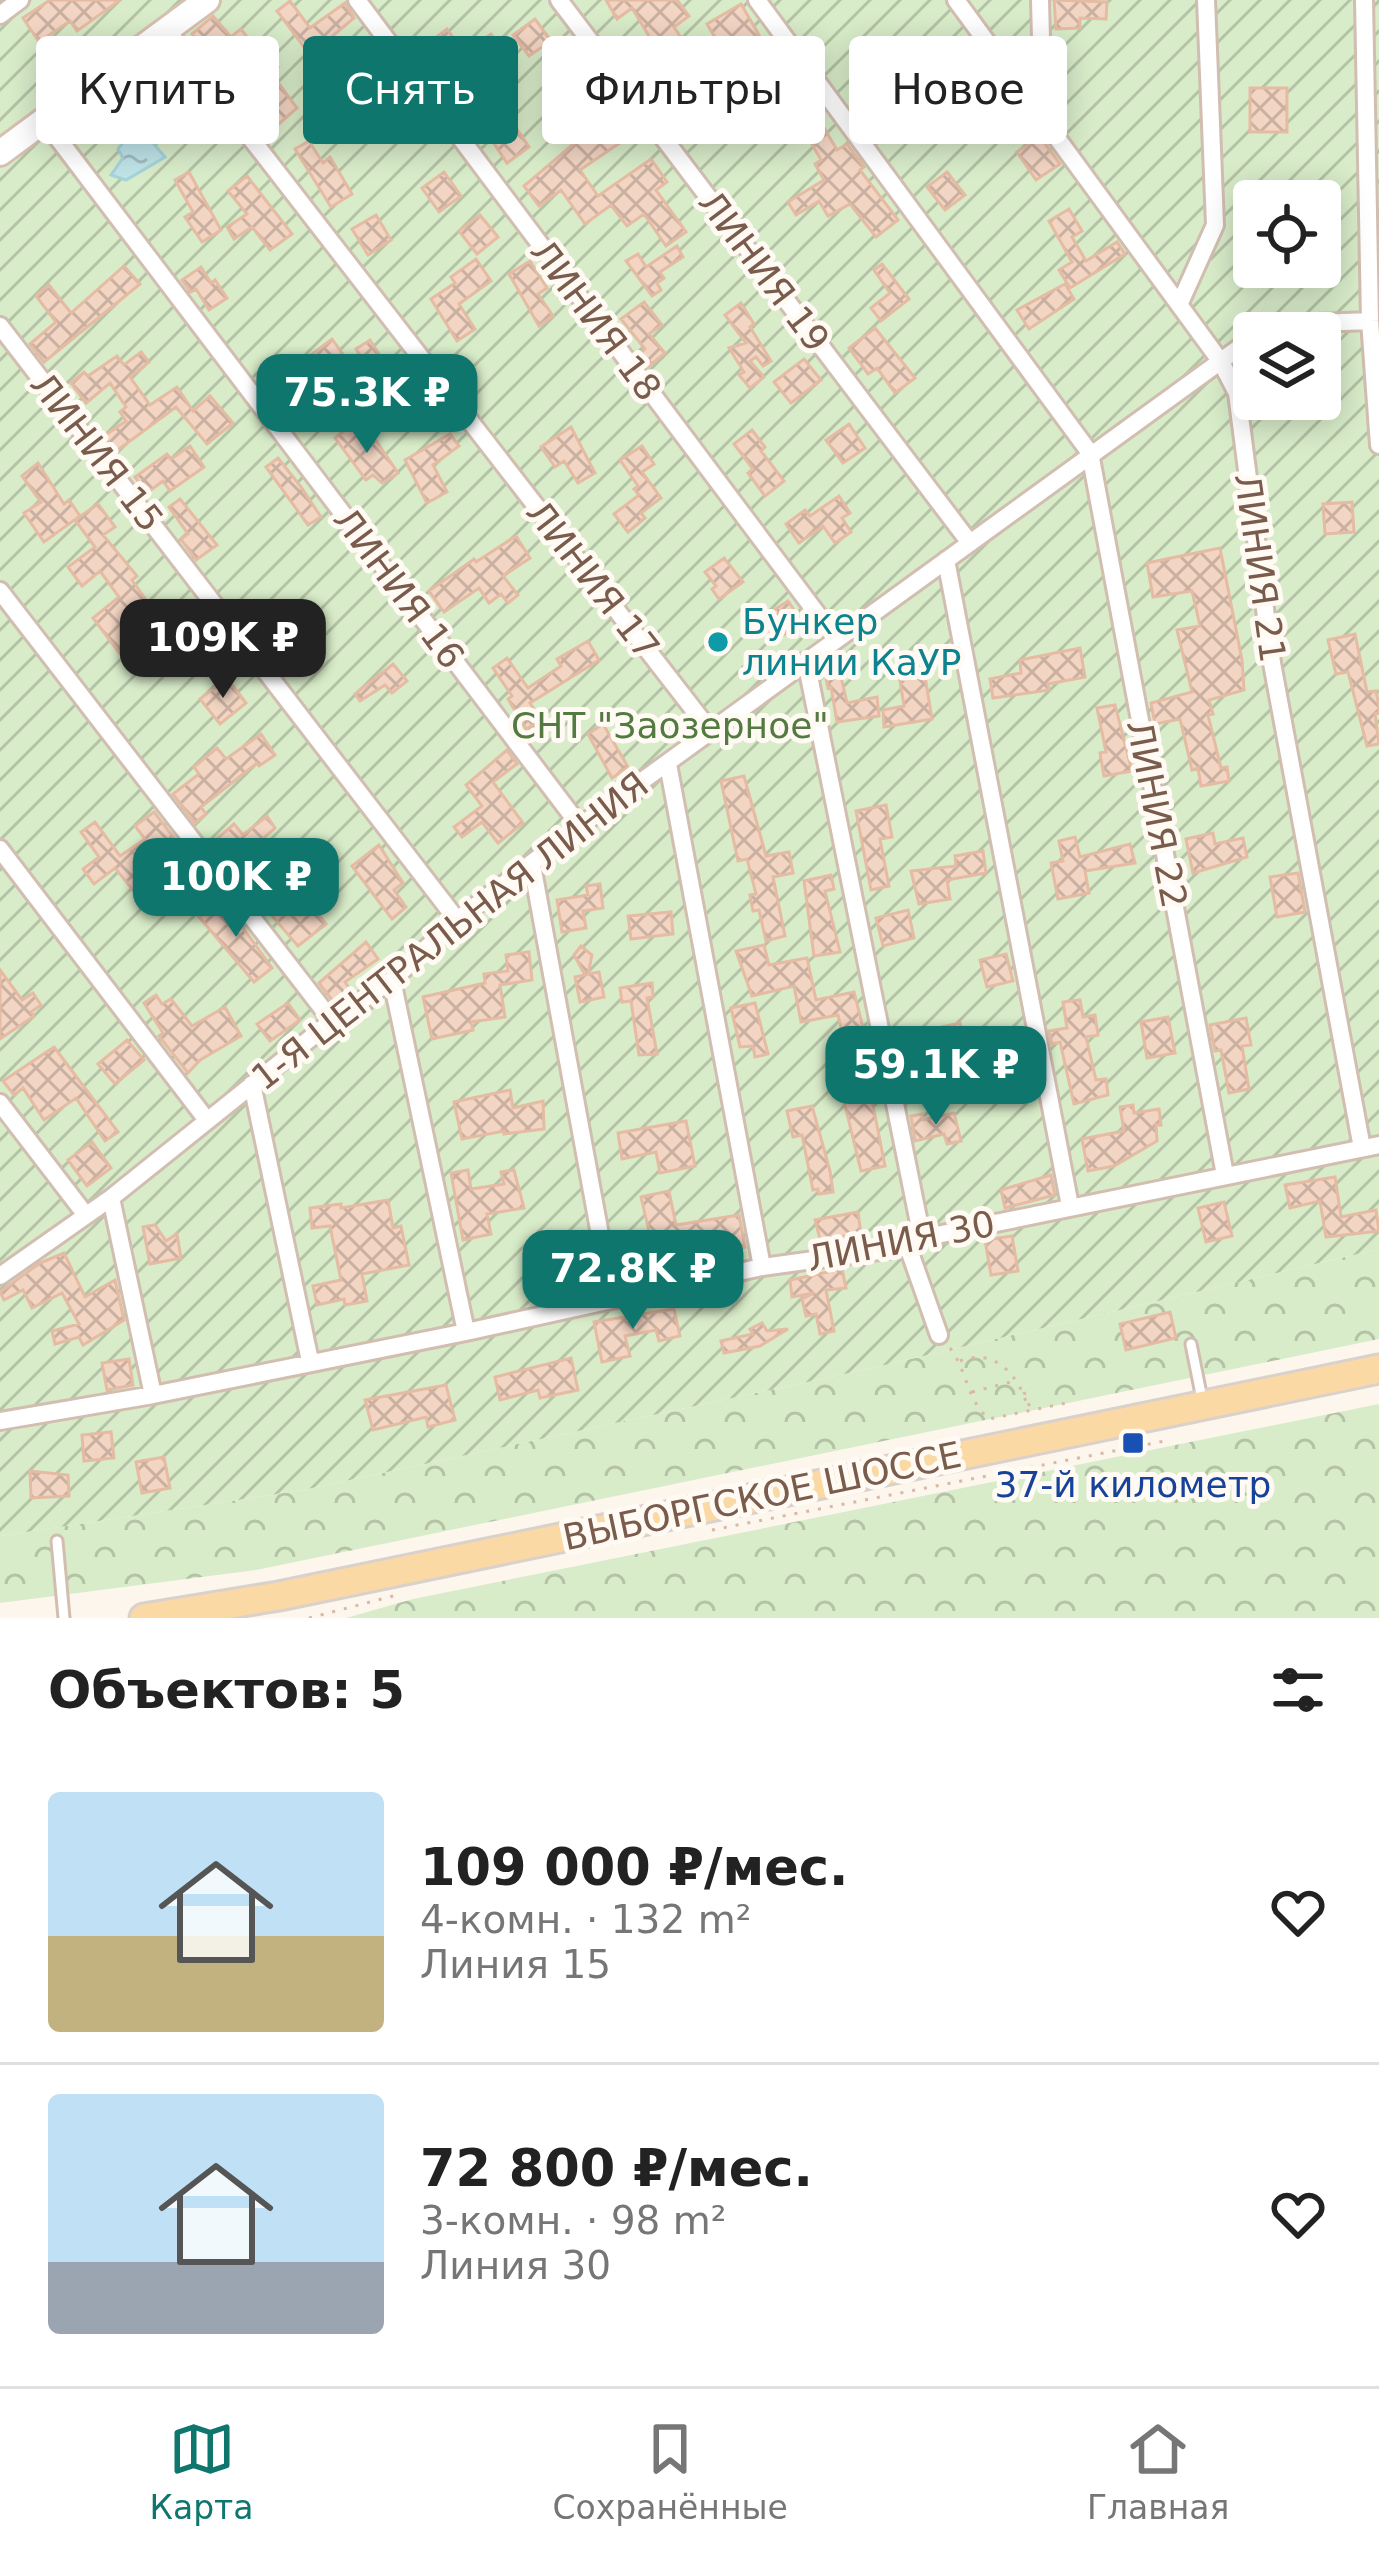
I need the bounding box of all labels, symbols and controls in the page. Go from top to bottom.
chip: Купить [36,36,279,144]
chip: Снять [303,36,518,144]
chip: Фильтры [542,36,825,144]
chip: Новое [849,36,1067,144]
map controls [1233,180,1341,420]
button: locate [1233,180,1341,288]
street label: ЛИНИЯ 19 [690,183,838,359]
street label: ЛИНИЯ 18 [522,232,670,408]
button: layers [1233,312,1341,420]
pin: 75.3K ₽ [256,354,478,456]
street label: ЛИНИЯ 15 [22,364,172,540]
text: 75.3K ₽ [283,370,451,415]
street label: ЛИНИЯ 21 [1226,471,1294,665]
street label: ЛИНИЯ 17 [518,492,668,668]
street label: ЛИНИЯ 16 [325,500,473,676]
pin: 109K ₽ [125,599,321,701]
place label: Бункер линии КаУР [742,601,961,683]
text: 109K ₽ [147,615,299,660]
marker: Бункер линии КаУР [705,629,731,655]
park label: СНТ "Заозерное" [511,705,829,746]
street label: ЛИНИЯ 22 [1119,717,1195,911]
street label: 1-Я ЦЕНТРАЛЬНАЯ ЛИНИЯ [244,764,656,1098]
pin: 100K ₽ [138,838,334,940]
text: 100K ₽ [160,854,312,899]
pin: 59.1K ₽ [825,1026,1047,1128]
text: 59.1K ₽ [852,1042,1020,1087]
street label: ЛИНИЯ 30 [804,1203,998,1279]
pin: 72.8K ₽ [522,1230,744,1332]
text: 72.8K ₽ [549,1246,717,1291]
marker: 37-й километр [1120,1430,1146,1456]
street label: ВЫБОРГСКОЕ ШОССЕ [559,1434,965,1558]
place label: 37-й километр [995,1464,1271,1505]
icon: filters [1265,1657,1331,1723]
text: Объектов: 5 [48,1661,405,1720]
text: 109 000 ₽/мес. [420,1838,848,1897]
icon: home [144,1840,288,1984]
icon: heart [1265,1879,1331,1945]
text: 4-комн. · 132 m² [420,1897,751,1942]
text: Линия 15 [420,1942,611,1987]
text: 72 800 ₽/мес. [420,2139,813,2198]
icon: home [144,2142,288,2286]
icon: heart [1265,2181,1331,2247]
text: 3-комн. · 98 m² [420,2198,726,2243]
text: Линия 30 [420,2243,611,2288]
tab: Карта [150,2416,254,2527]
tab: Сохранённые [553,2416,788,2527]
tab: Главная [1087,2416,1229,2527]

